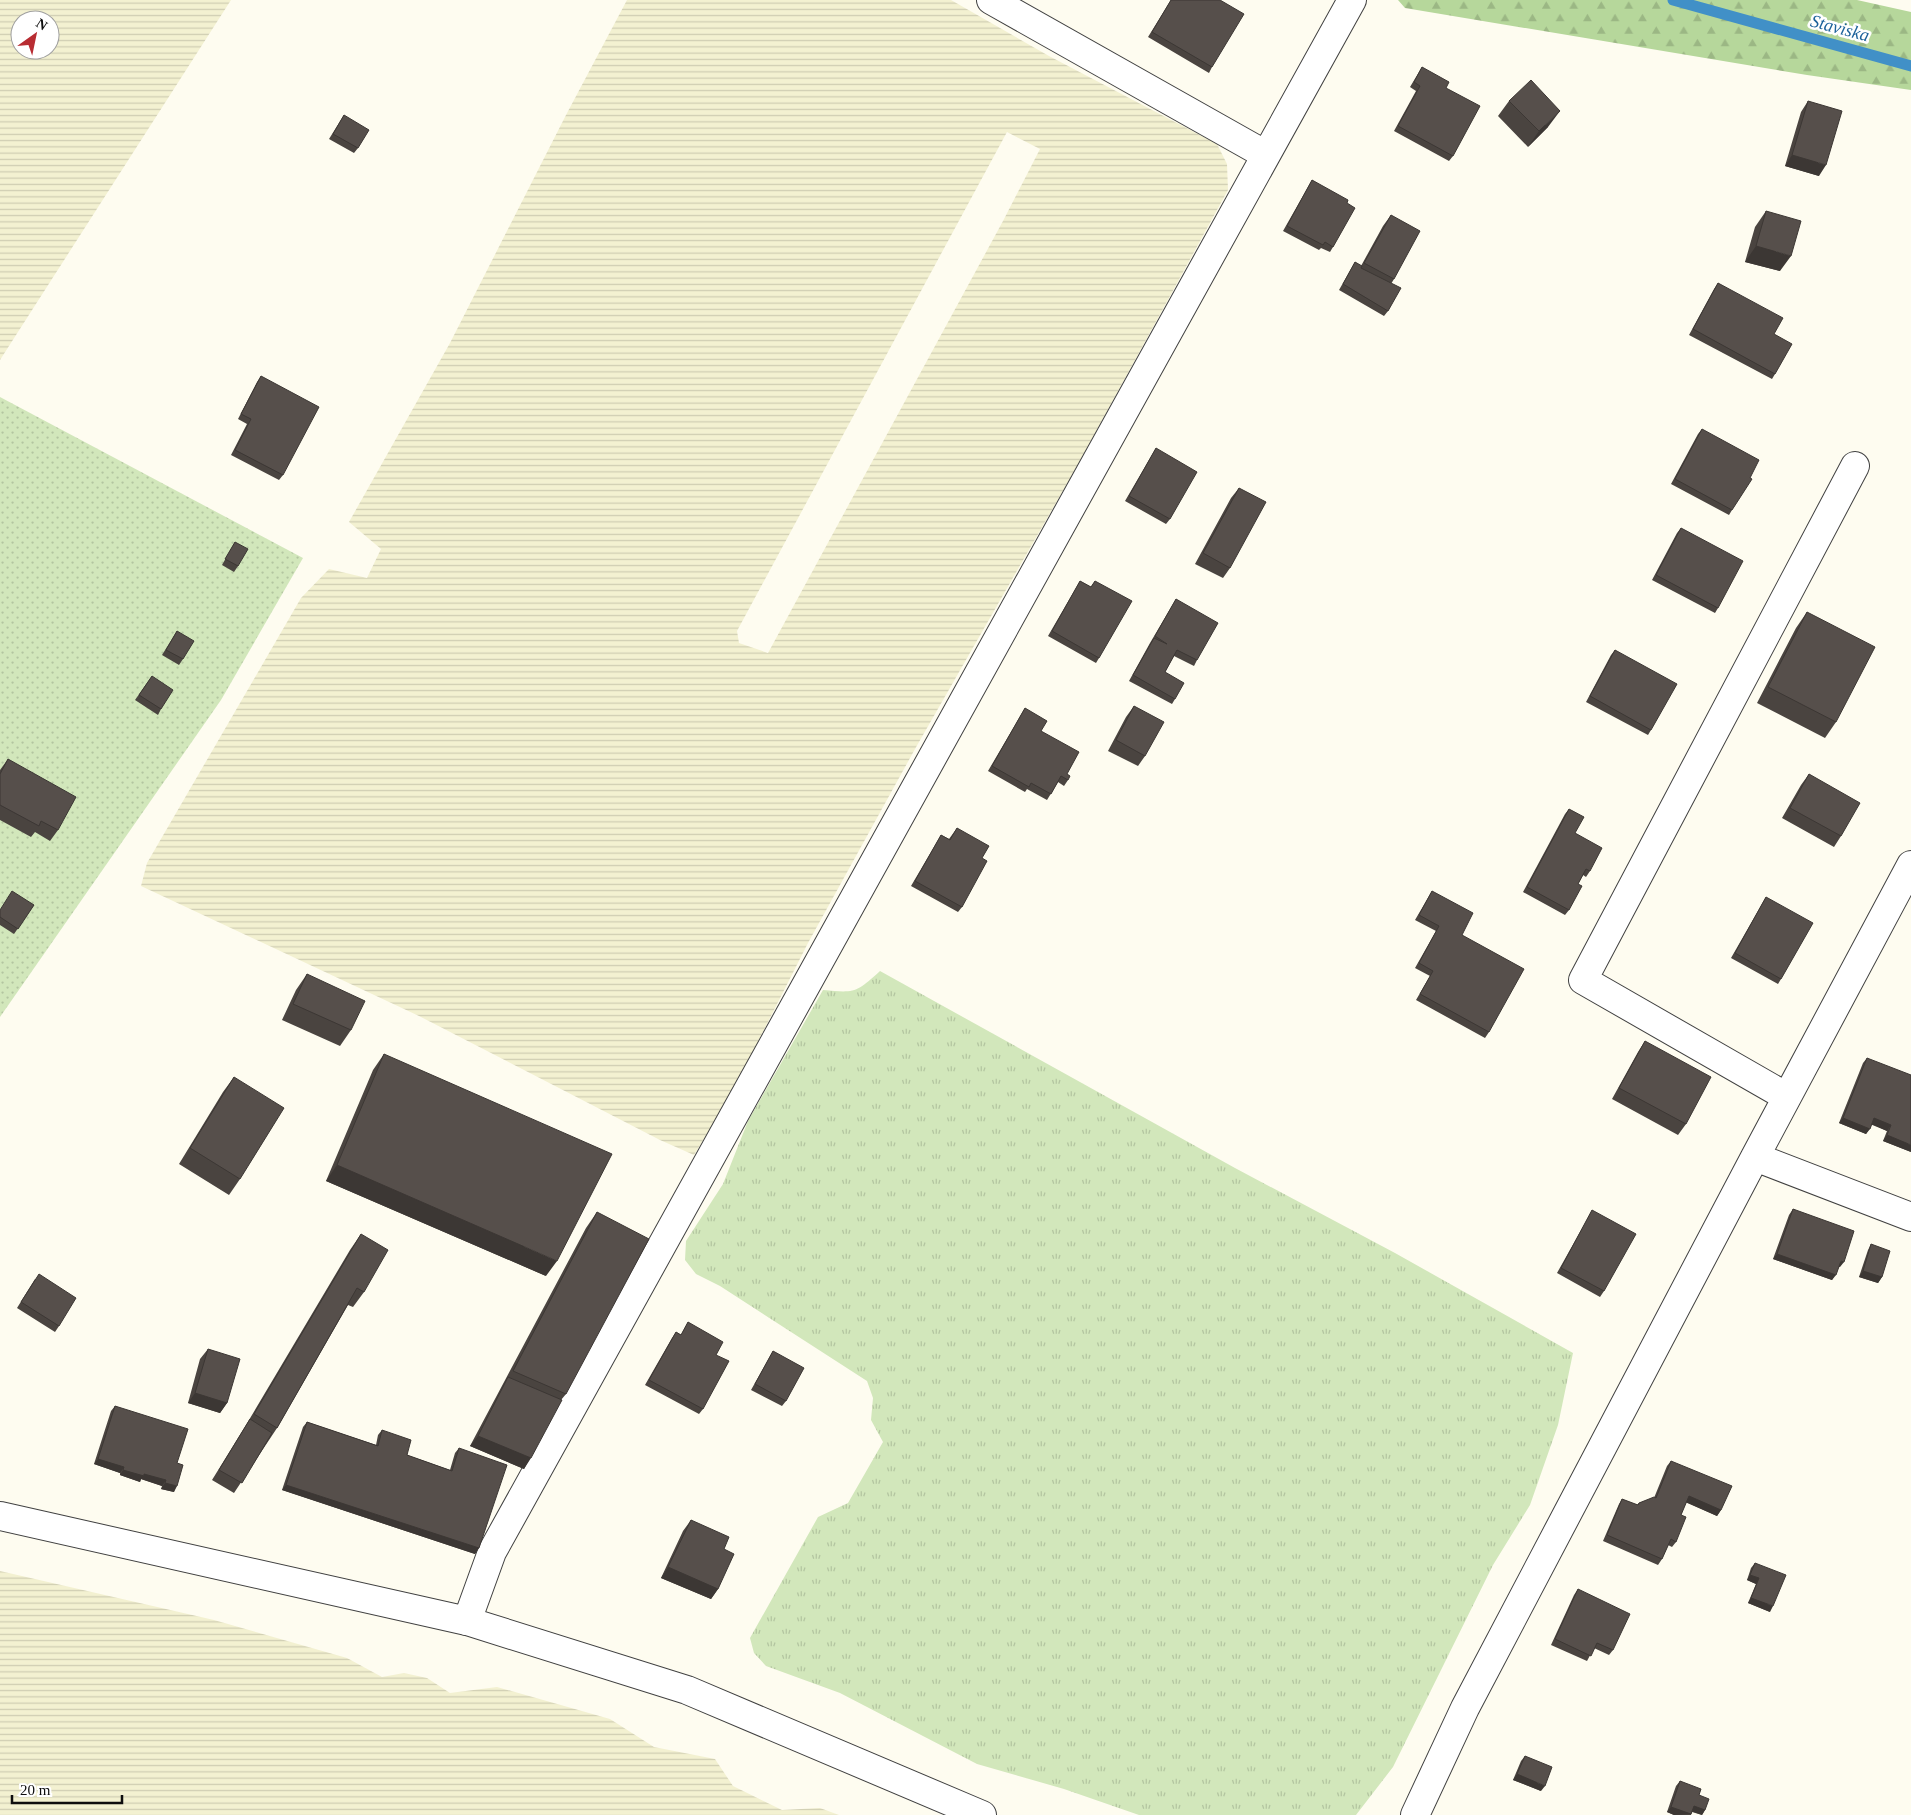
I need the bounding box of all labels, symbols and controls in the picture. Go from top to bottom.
north arrow [10,10,60,60]
water label: Staviska [1808,11,1872,45]
text: N [33,15,50,34]
scale bar [12,1772,122,1804]
text: 20 m [20,1782,51,1798]

